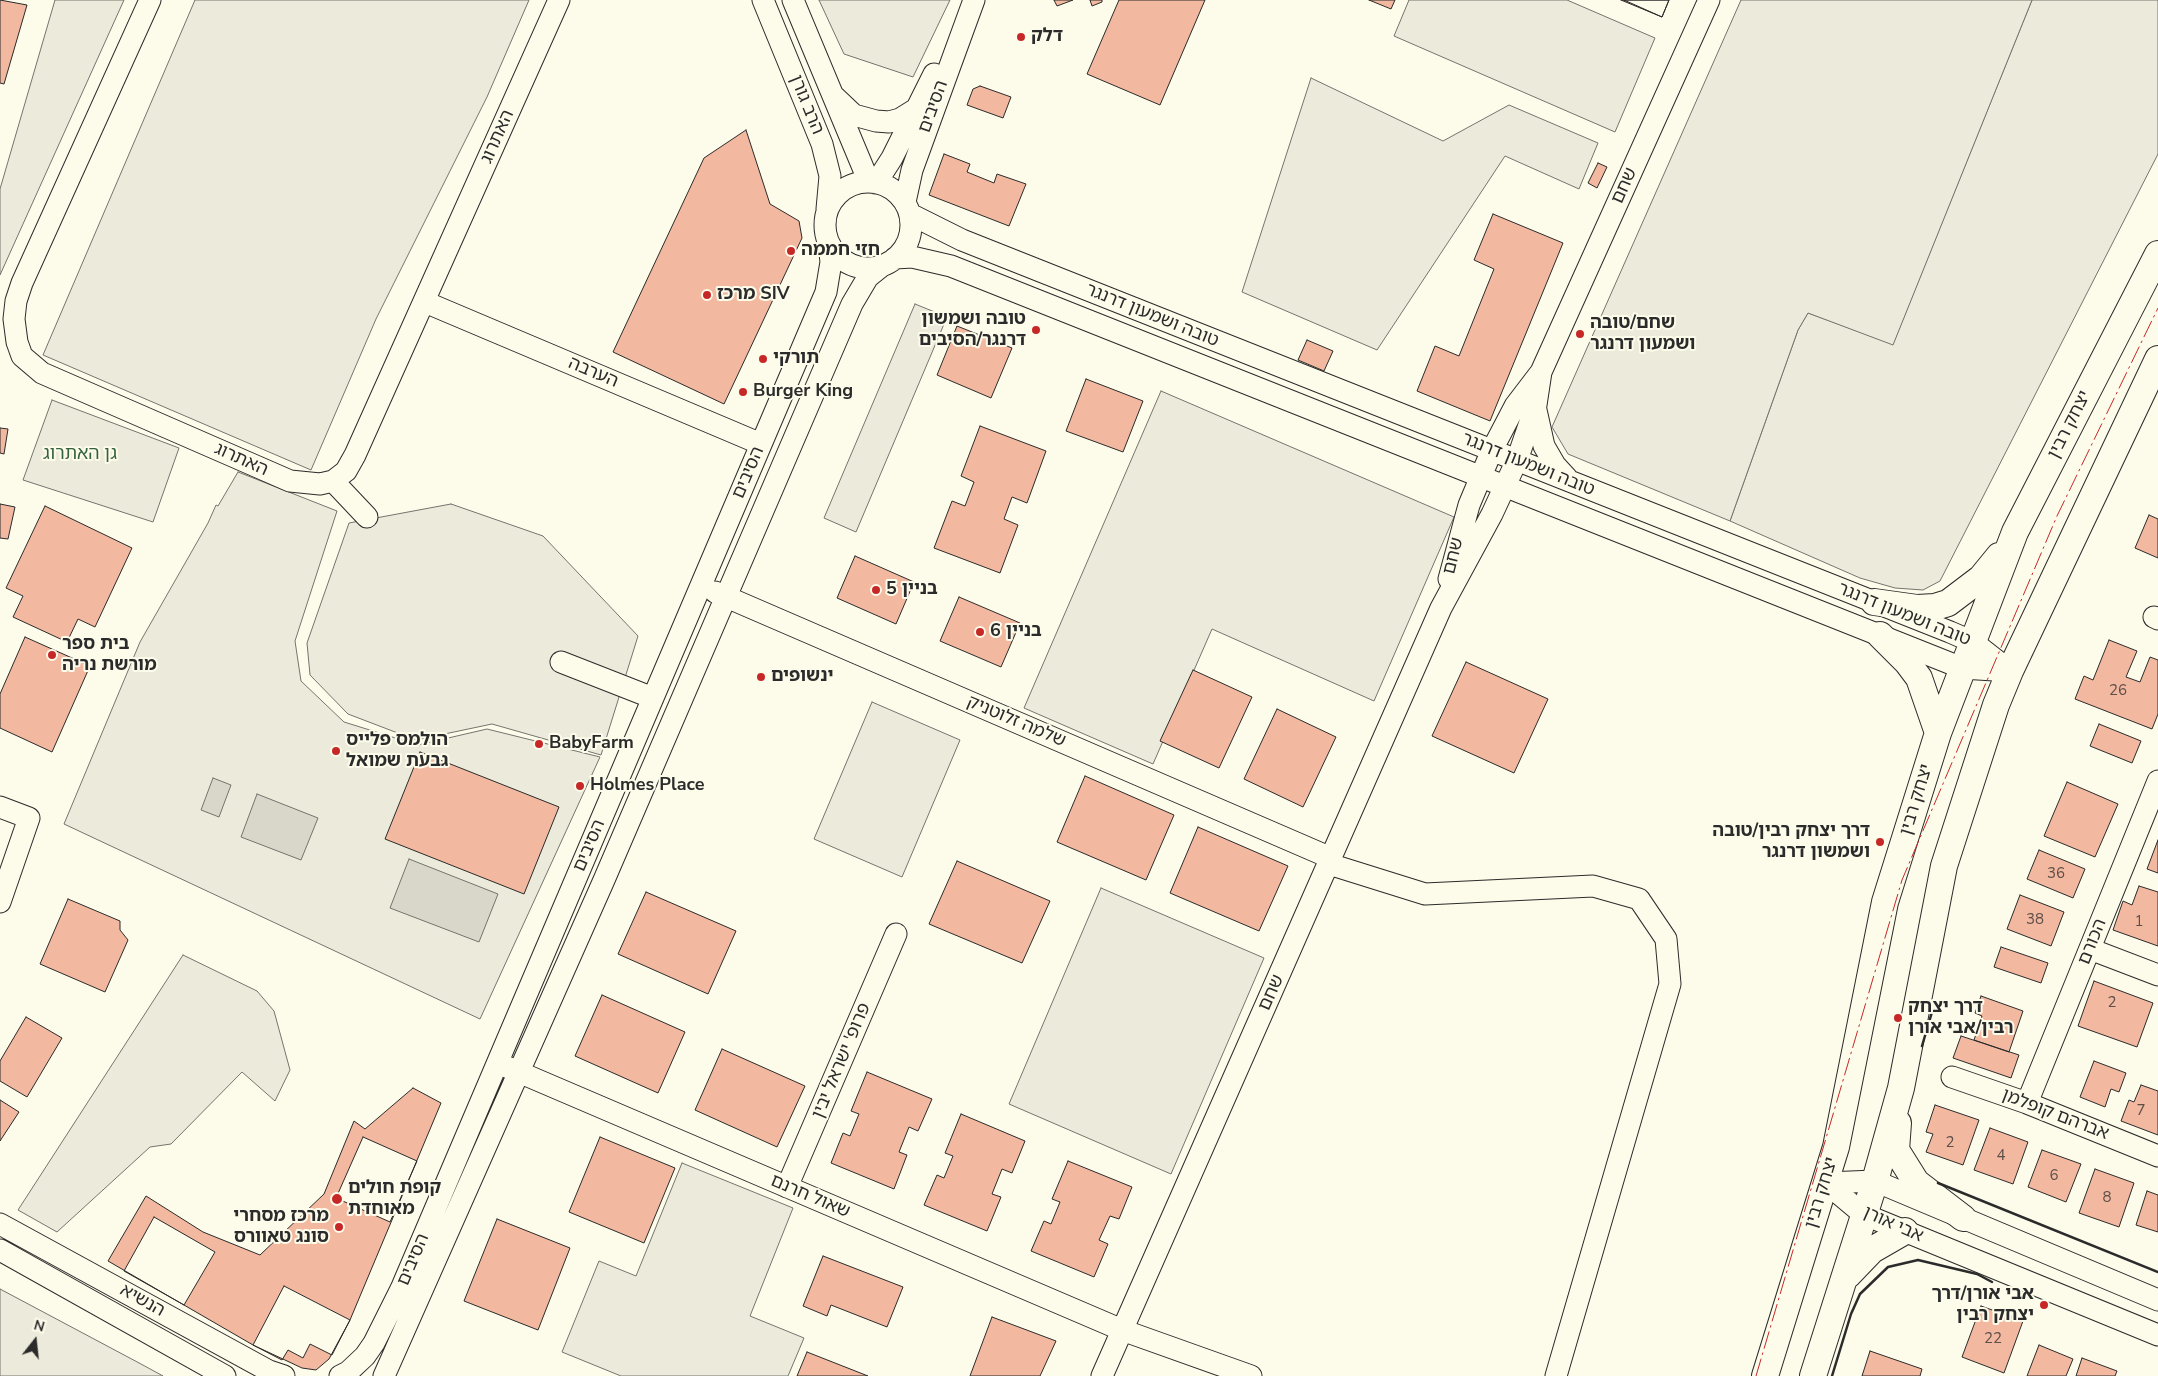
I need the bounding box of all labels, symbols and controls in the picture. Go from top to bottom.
place label: דלק [1031,26,1063,48]
marker: דלק [1015,31,1027,43]
street label: הרב גורן [784,72,828,138]
street label: הסיבים [915,78,953,136]
street label: האתרוג [477,107,519,167]
street label: שחם [1608,165,1642,207]
place label: חזי חממה [801,240,880,262]
marker: חזי חממה [785,245,797,257]
street label: טובה ושמעון דרנגר [1082,279,1222,353]
place label: מרכז SIV [717,284,790,306]
marker: מרכז SIV [701,289,713,301]
place label: טובה ושמשון דרנגר/הסיבים [919,309,1026,352]
place label: שחם/טובה ושמעון דרנגר [1590,313,1695,356]
marker: טובה ושמשון דרנגר/הסיבים [1030,324,1042,336]
marker: שחם/טובה ושמעון דרנגר [1574,328,1586,340]
place label: תורקי [773,348,819,370]
street label: הערבה [565,353,621,393]
marker: תורקי [757,353,769,365]
place label: Burger King [753,381,853,403]
marker: Burger King [737,386,749,398]
street label: יצחק רבין [2044,387,2096,463]
street label: טובה ושמעון דרנגר [1458,428,1598,502]
street label: האתרוג [211,439,271,481]
park label: גן האתרוג [43,444,117,466]
street label: הסיבים [728,444,770,502]
street label: שחם [1439,535,1469,577]
street label: טובה ושמעון דרנגר [1834,578,1974,652]
place label: בניין 5 [886,579,938,601]
marker: בניין 5 [870,584,882,596]
place label: בניין 6 [990,621,1042,643]
marker: בניין 6 [974,626,986,638]
place label: בית ספר מורשת נריה [62,634,157,676]
marker: בית ספר מורשת נריה [46,649,58,661]
place label: ינשופים [771,666,834,688]
marker: ינשופים [755,671,767,683]
house number: 26 [2109,682,2127,700]
street label: שלמה זלוטניק [963,691,1069,753]
place label: הולמס פלייס גבעת שמואל [346,730,448,772]
place label: BabyFarm [549,733,634,755]
marker: BabyFarm [533,738,545,750]
marker: הולמס פלייס גבעת שמואל [330,745,342,757]
street label: יצחק רבין [1896,762,1938,838]
place label: Holmes Place [590,775,705,797]
marker: Holmes Place [574,780,586,792]
street label: הסיבים [569,817,611,875]
place label: דרך יצחק רבין/טובה ושמשון דרנגר [1712,821,1870,864]
marker: דרך יצחק רבין/טובה ושמשון דרנגר [1874,836,1886,848]
house number: 36 [2047,865,2065,883]
house number: 38 [2026,911,2044,929]
house number: 1 [2135,913,2143,931]
street label: הכורם [2074,916,2112,968]
street label: שחם [1255,972,1289,1014]
house number: 2 [2108,994,2116,1012]
place label: דרך יצחק רבין/אבי אורן [1908,997,2013,1040]
street label: פרופ' ישראל יבין [808,1000,876,1122]
marker: דרך יצחק רבין/אבי אורן [1892,1012,1904,1024]
street label: אברהם קופלמן [1998,1085,2112,1145]
house number: 7 [2137,1102,2145,1120]
house number: 2 [1946,1134,1954,1152]
house number: 4 [1997,1147,2005,1165]
street label: יצחק רבין [1801,1155,1843,1231]
house number: 6 [2050,1167,2058,1185]
street label: שאול חרנם [767,1171,853,1223]
place label: קופת חולים מאוחדת [348,1178,441,1220]
house number: 8 [2103,1189,2111,1207]
marker: קופת חולים מאוחדת [330,1192,344,1206]
street label: אבי אורן [1860,1202,1926,1248]
place label: מרכז מסחרי סונג טאוורס [233,1206,329,1248]
marker: מרכז מסחרי סונג טאוורס [333,1221,345,1233]
street label: הסיבים [393,1231,435,1289]
street label: הנשיא [116,1280,168,1322]
place label: אבי אורן/דרך יצחק רבין [1932,1284,2034,1326]
marker: אבי אורן/דרך יצחק רבין [2038,1299,2050,1311]
north arrow [10,1316,60,1366]
text: N [32,1316,47,1337]
house number: 22 [1984,1330,2002,1348]

